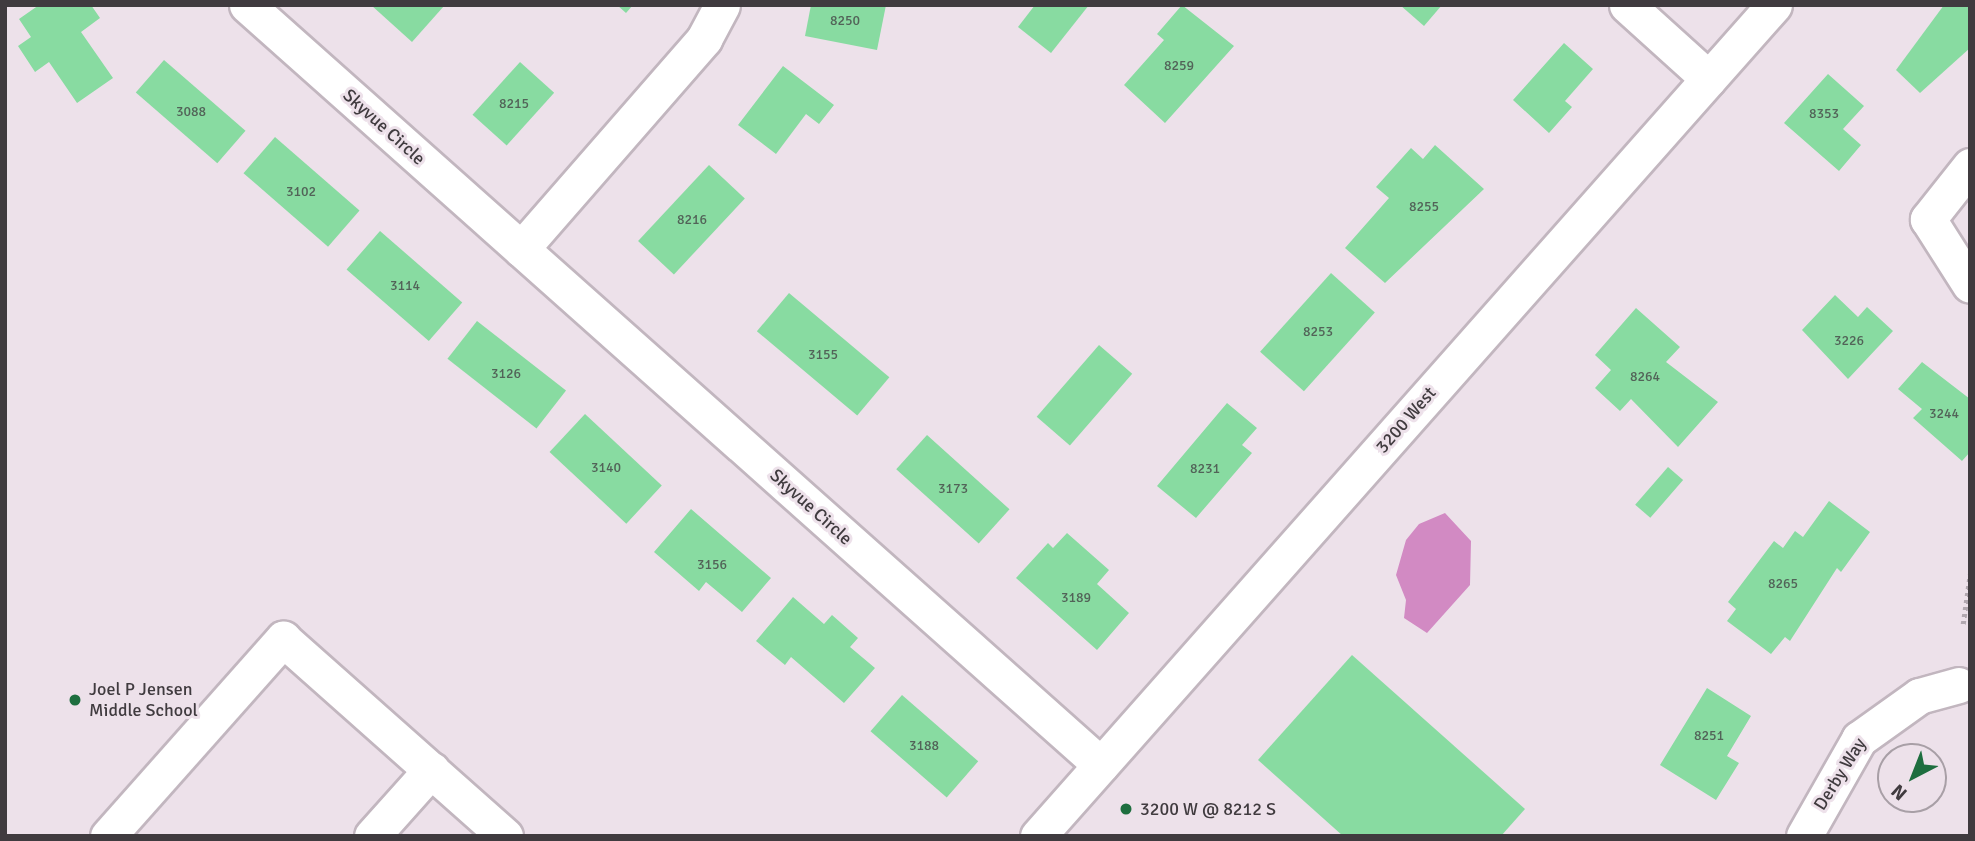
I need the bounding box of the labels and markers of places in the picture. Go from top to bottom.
place label: Joel P Jensen Middle School [89,679,198,722]
marker: Joel P Jensen Middle School [67,692,83,708]
place label: 3200 W @ 8212 S [1140,798,1276,820]
marker: 3200 W @ 8212 S [1118,801,1134,817]

